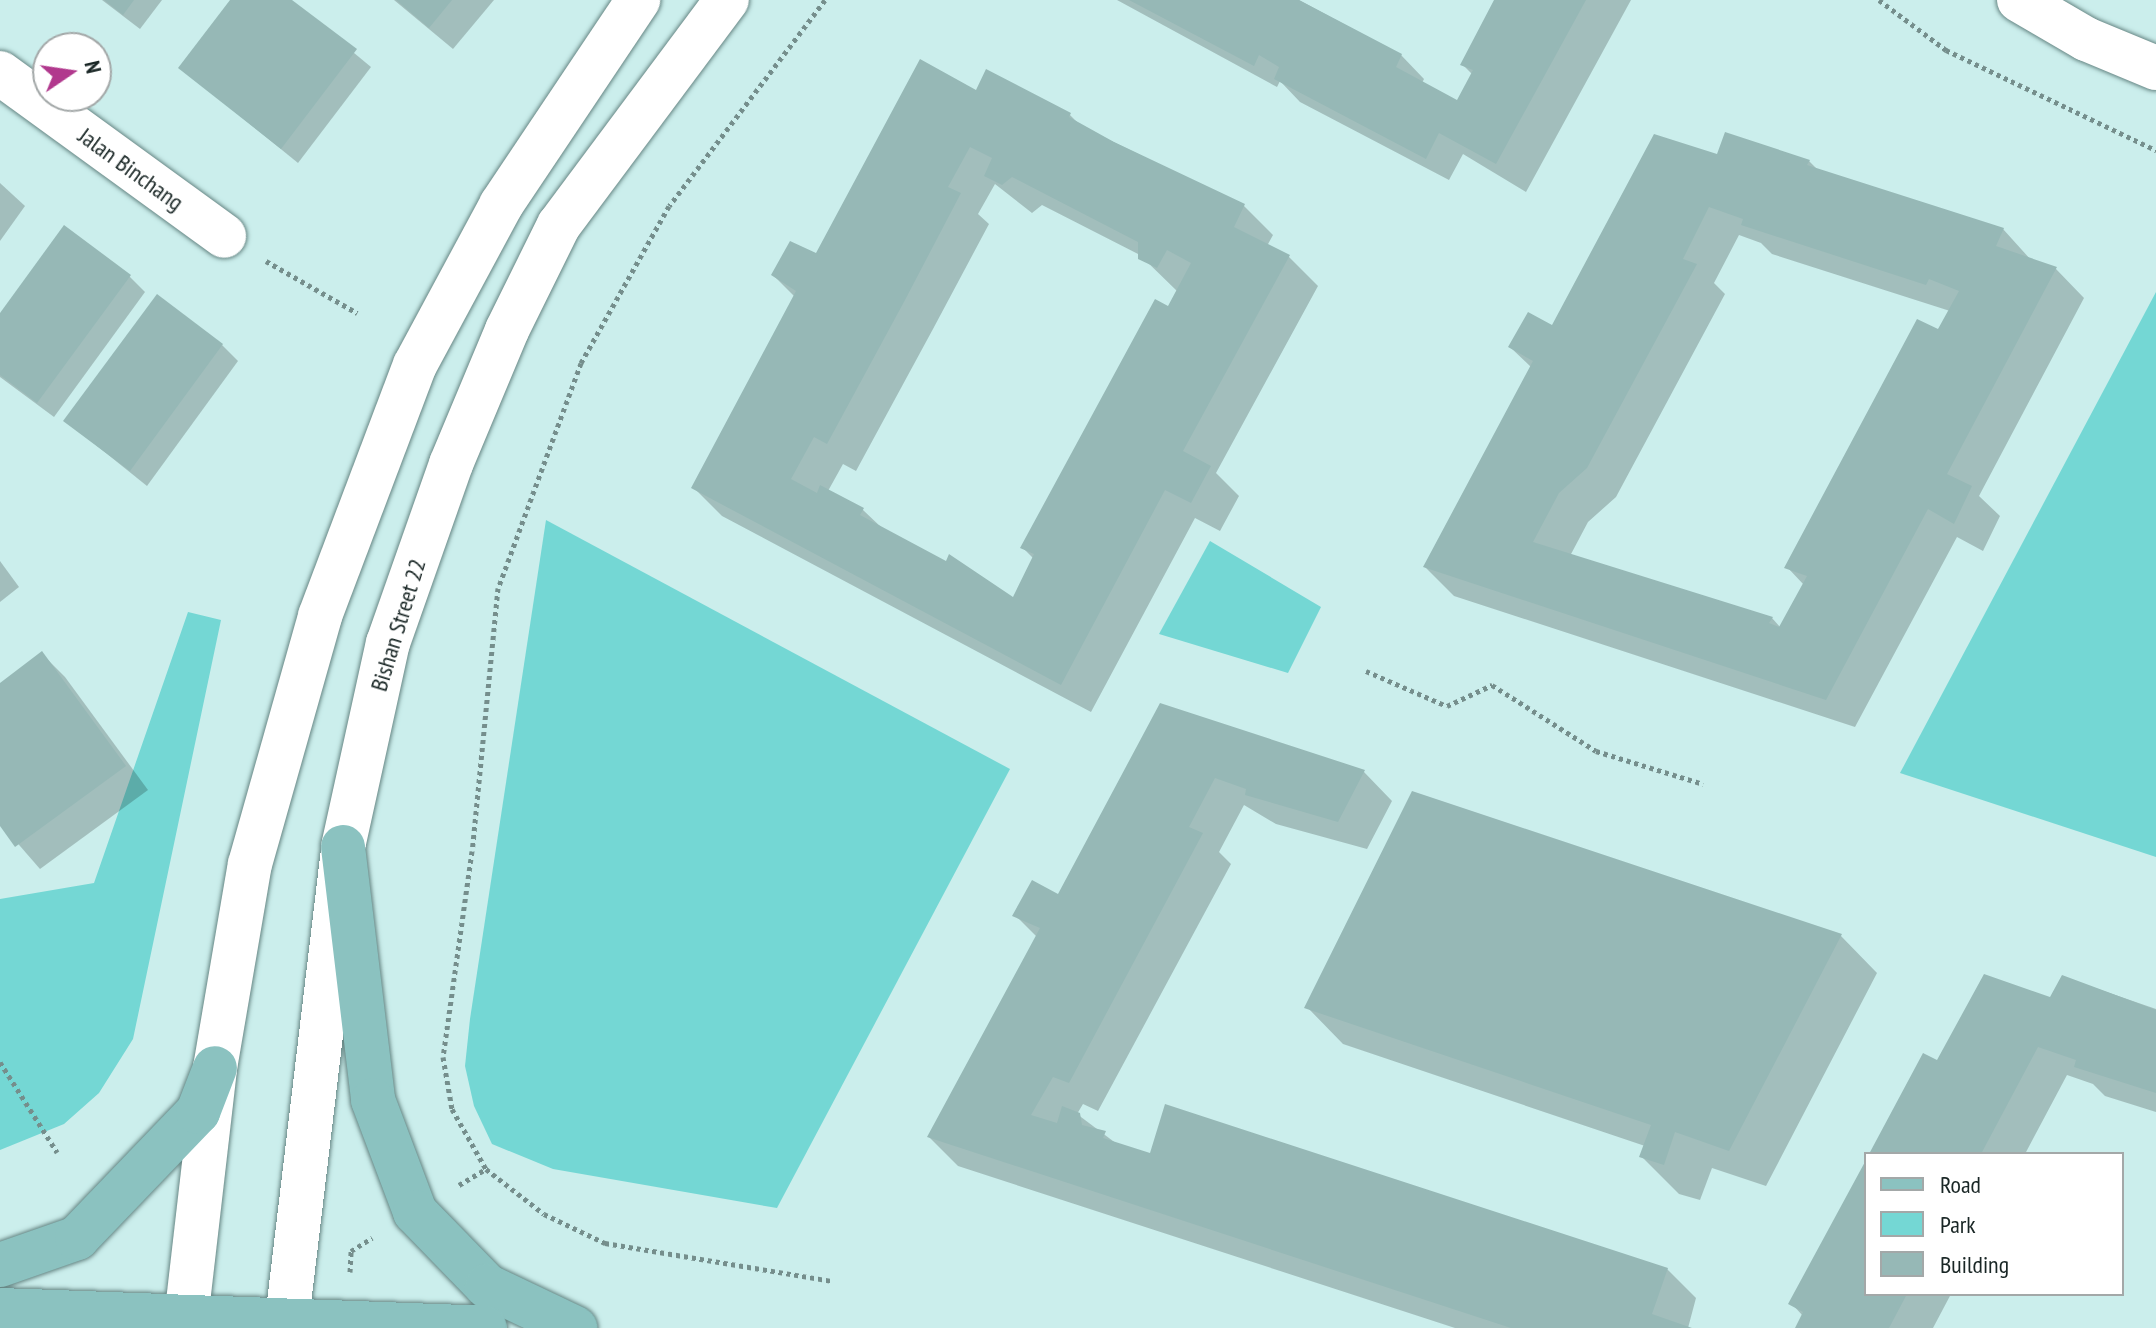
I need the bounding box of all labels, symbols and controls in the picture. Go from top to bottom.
north arrow [32,32,112,112]
text: N [78,58,108,76]
street label: Jalan Binchang [73,121,189,217]
street label: Bishan Street 22 [364,555,432,695]
legend [1864,1152,2124,1296]
text: Road [1940,1169,1981,1200]
text: Park [1940,1209,1976,1240]
text: Building [1940,1249,2009,1280]

